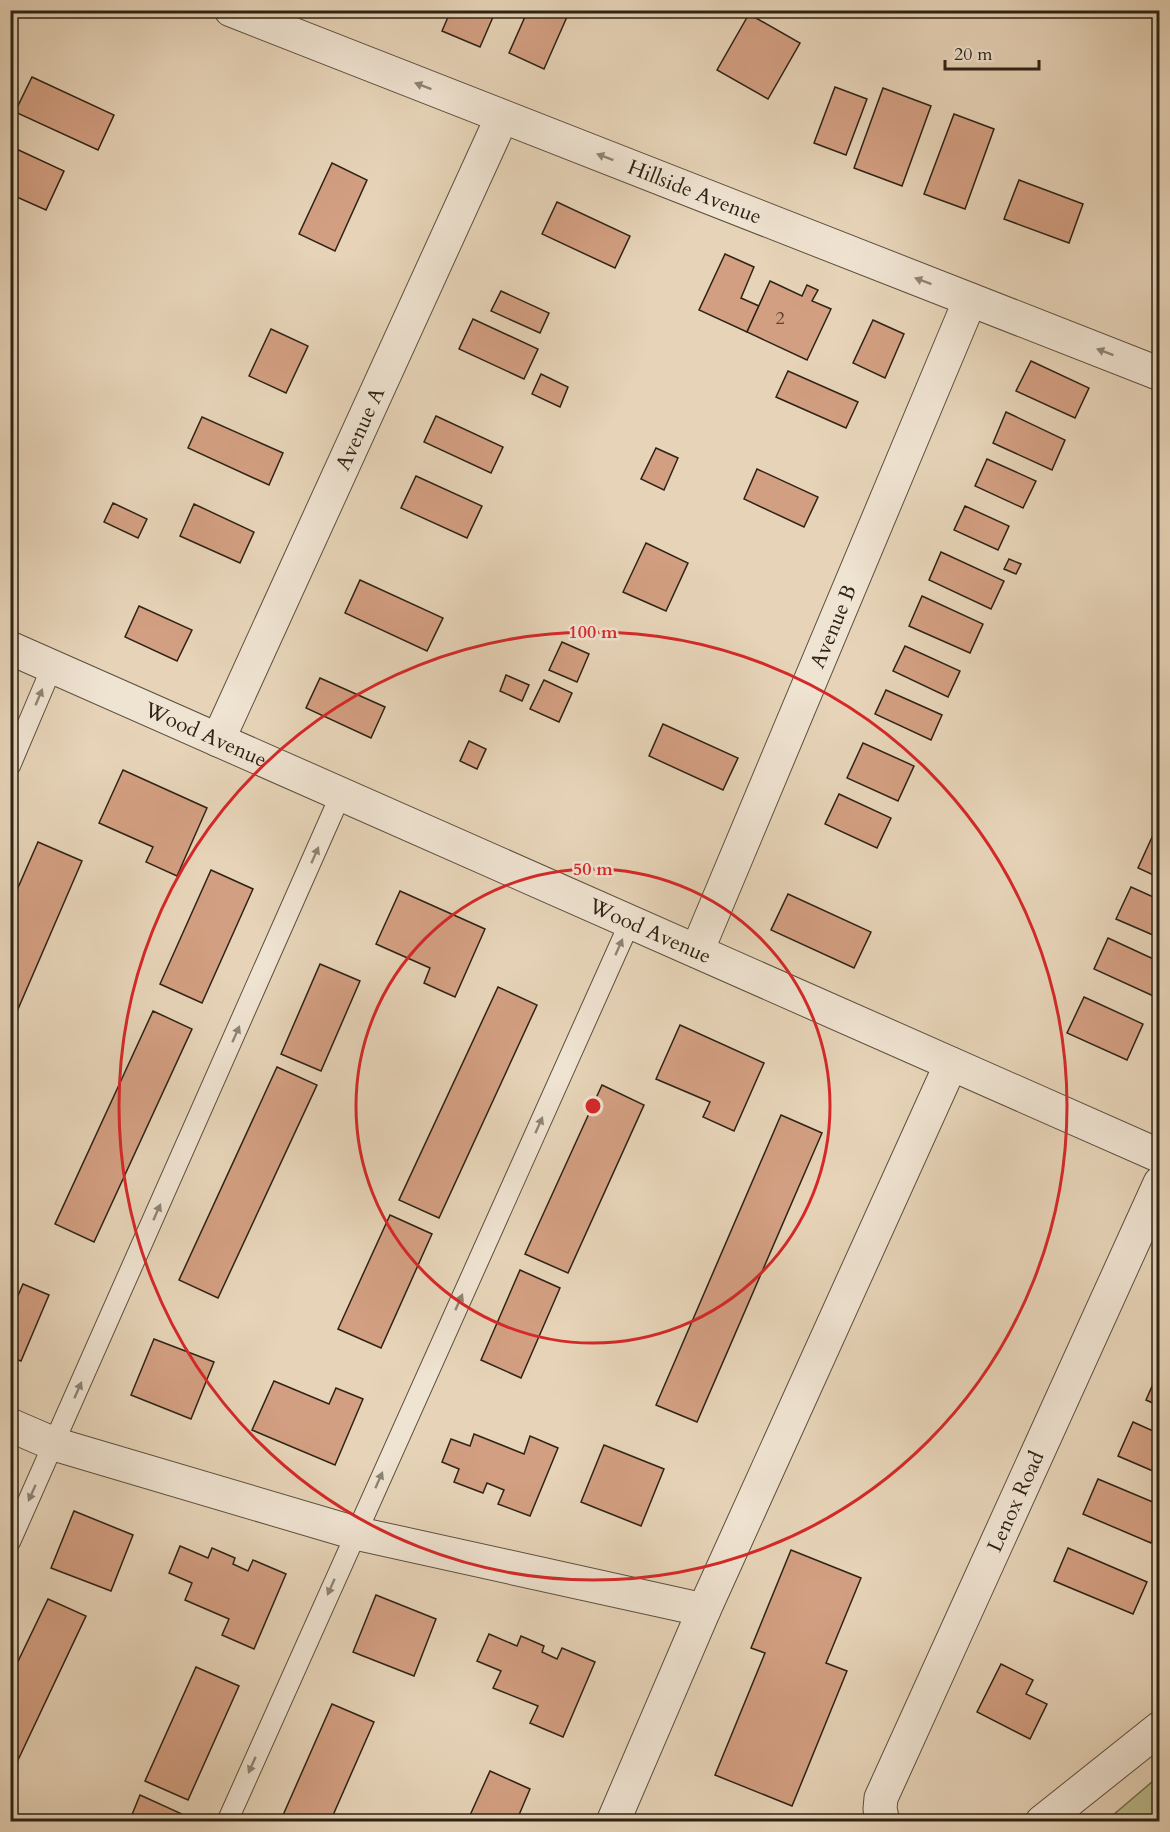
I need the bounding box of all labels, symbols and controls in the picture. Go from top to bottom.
scale bar [945,33,1040,71]
text: 20 m [954,42,993,67]
one-way arrow [414,81,432,91]
one-way arrow [596,152,614,161]
street label: Hillside Avenue [623,152,766,231]
one-way arrow [914,276,932,286]
house number: 2 [775,306,785,331]
one-way arrow [1096,347,1114,357]
street label: Avenue A [328,382,391,475]
street label: Avenue B [803,580,864,673]
text: 100 m [568,620,618,645]
one-way arrow [34,687,44,705]
street label: Wood Avenue [139,694,271,774]
one-way arrow [310,847,319,864]
text: 50 m [573,857,613,882]
street label: Wood Avenue [584,891,716,971]
one-way arrow [615,938,624,955]
one-way arrow [231,1024,241,1042]
centre of rings [583,1096,603,1116]
one-way arrow [534,1115,544,1133]
one-way arrow [153,1203,162,1221]
one-way arrow [454,1293,464,1311]
one-way arrow [73,1381,83,1399]
street label: Lenox Road [980,1446,1051,1557]
one-way arrow [374,1471,384,1489]
one-way arrow [27,1484,37,1502]
one-way arrow [326,1578,336,1596]
one-way arrow [247,1757,257,1775]

